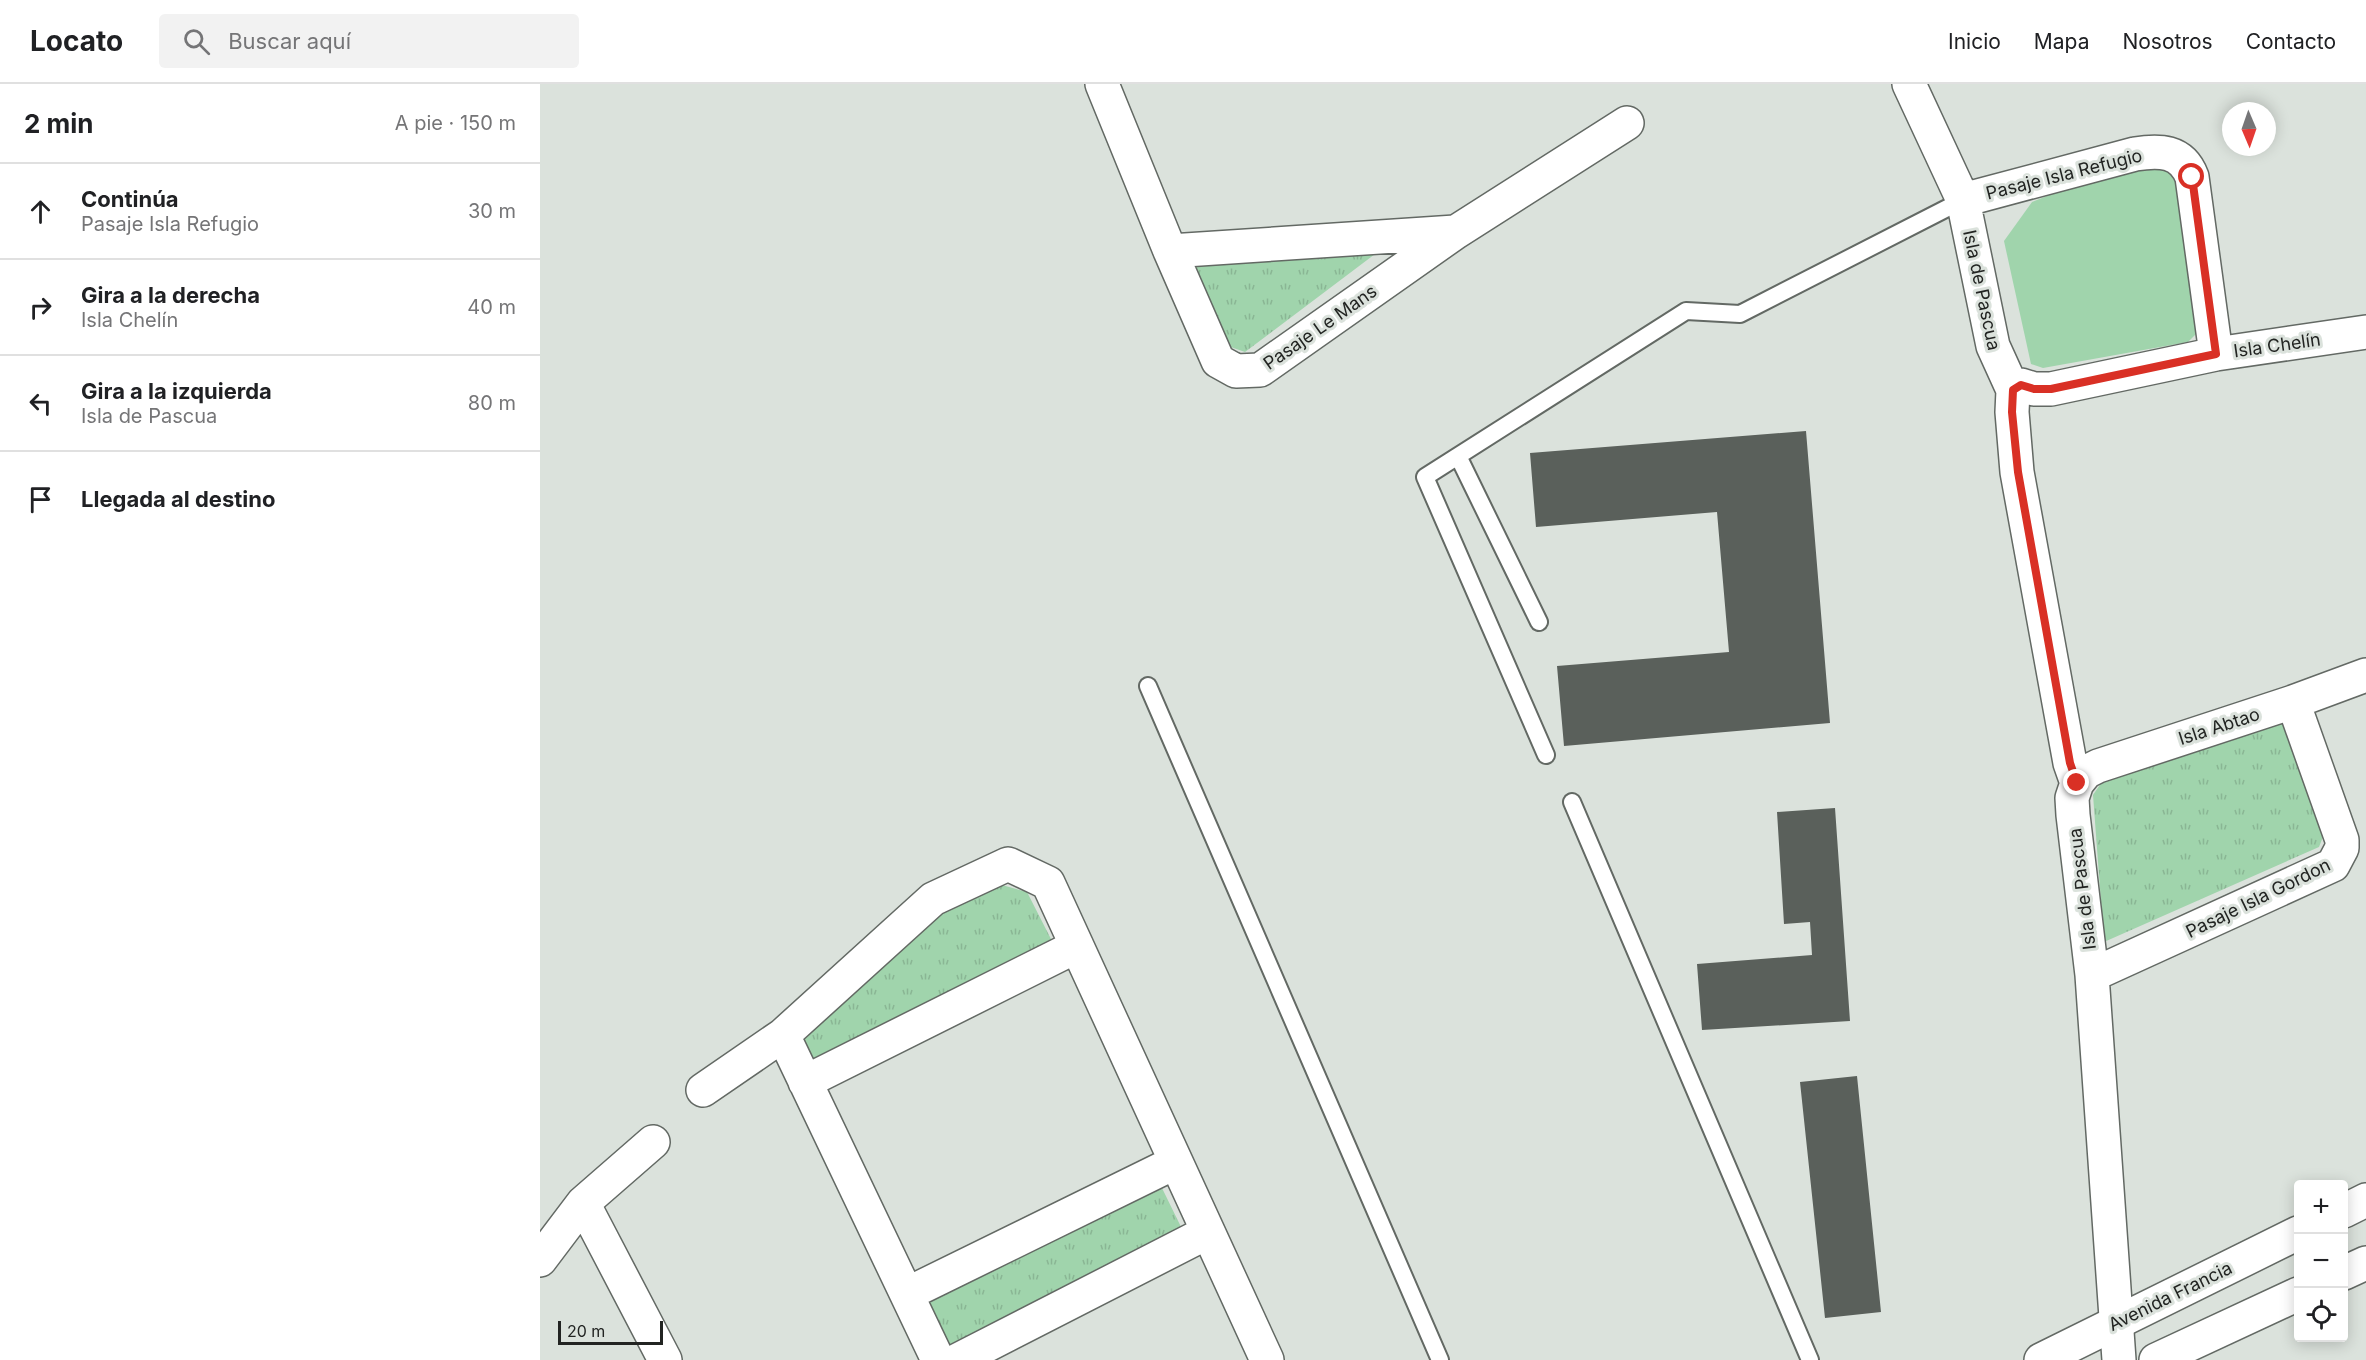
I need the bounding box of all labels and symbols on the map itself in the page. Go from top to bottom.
north arrow [2222,102,2276,156]
street label: Pasaje Isla Refugio [1984,144,2144,204]
route start [2178,163,2204,189]
street label: Isla de Pascua [1959,228,2005,352]
street label: Pasaje Le Mans [1259,280,1381,374]
street label: Isla Chelín [2232,329,2322,361]
street label: Isla Abtao [2176,703,2262,749]
route end [2063,769,2089,795]
street label: Isla de Pascua [2064,827,2100,951]
street label: Pasaje Isla Gordon [2182,854,2334,942]
street label: Avenida Francia [2105,1257,2235,1335]
scale bar [558,1318,663,1346]

